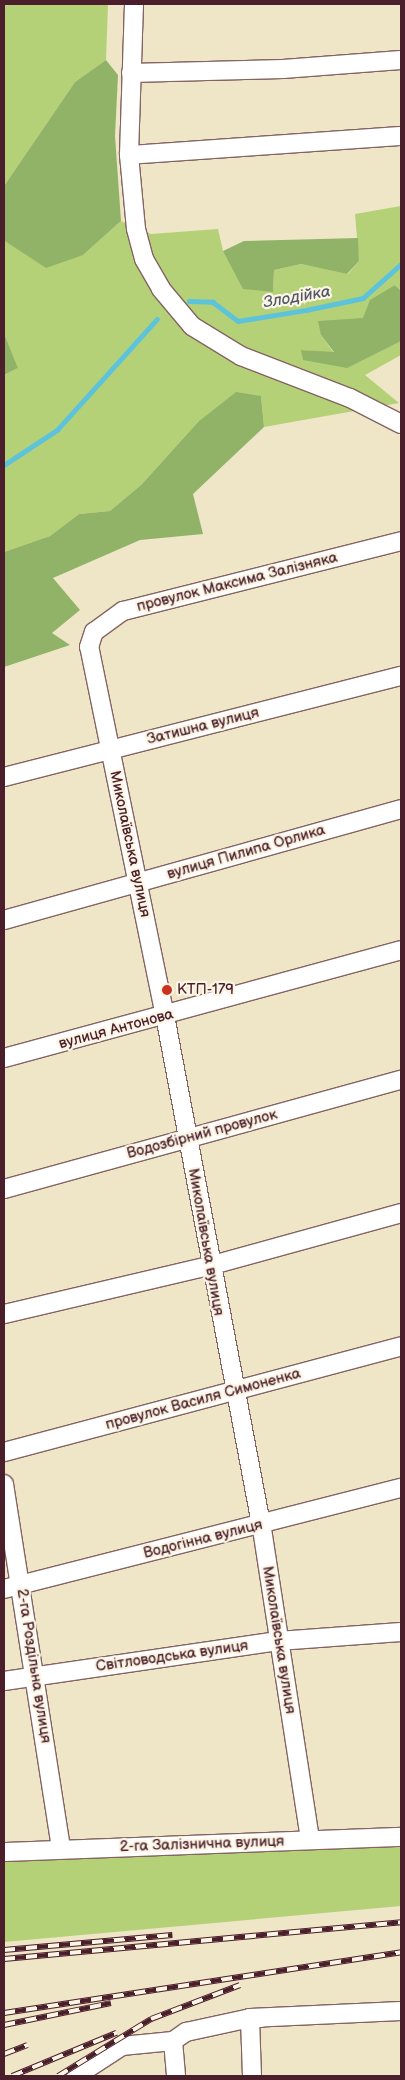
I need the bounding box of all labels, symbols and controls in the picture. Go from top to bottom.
water label: Злодійка [262,283,332,313]
street label: провулок Максима Залізняка [135,548,339,616]
street label: Затишна вулиця [145,703,261,749]
street label: Миколаївська вулиця [106,769,154,919]
street label: вулиця Пилипа Орлика [165,821,327,883]
place label: КТП-179 [177,981,234,999]
marker: КТП-179 [161,984,173,996]
street label: вулиця Антонова [57,1005,175,1053]
street label: Водозбірний провулок [125,1105,279,1163]
street label: Миколаївська вулиця [184,1167,228,1317]
street label: провулок Василя Симоненка [103,1364,303,1434]
street label: Водогінна вулиця [142,1515,264,1563]
street label: Миколаївська вулиця [258,1565,300,1715]
street label: 2-га Роздільна вулиця [13,1588,55,1744]
street label: Світловодська вулиця [95,1636,249,1676]
street label: 2-га Залізнична вулиця [119,1832,285,1856]

